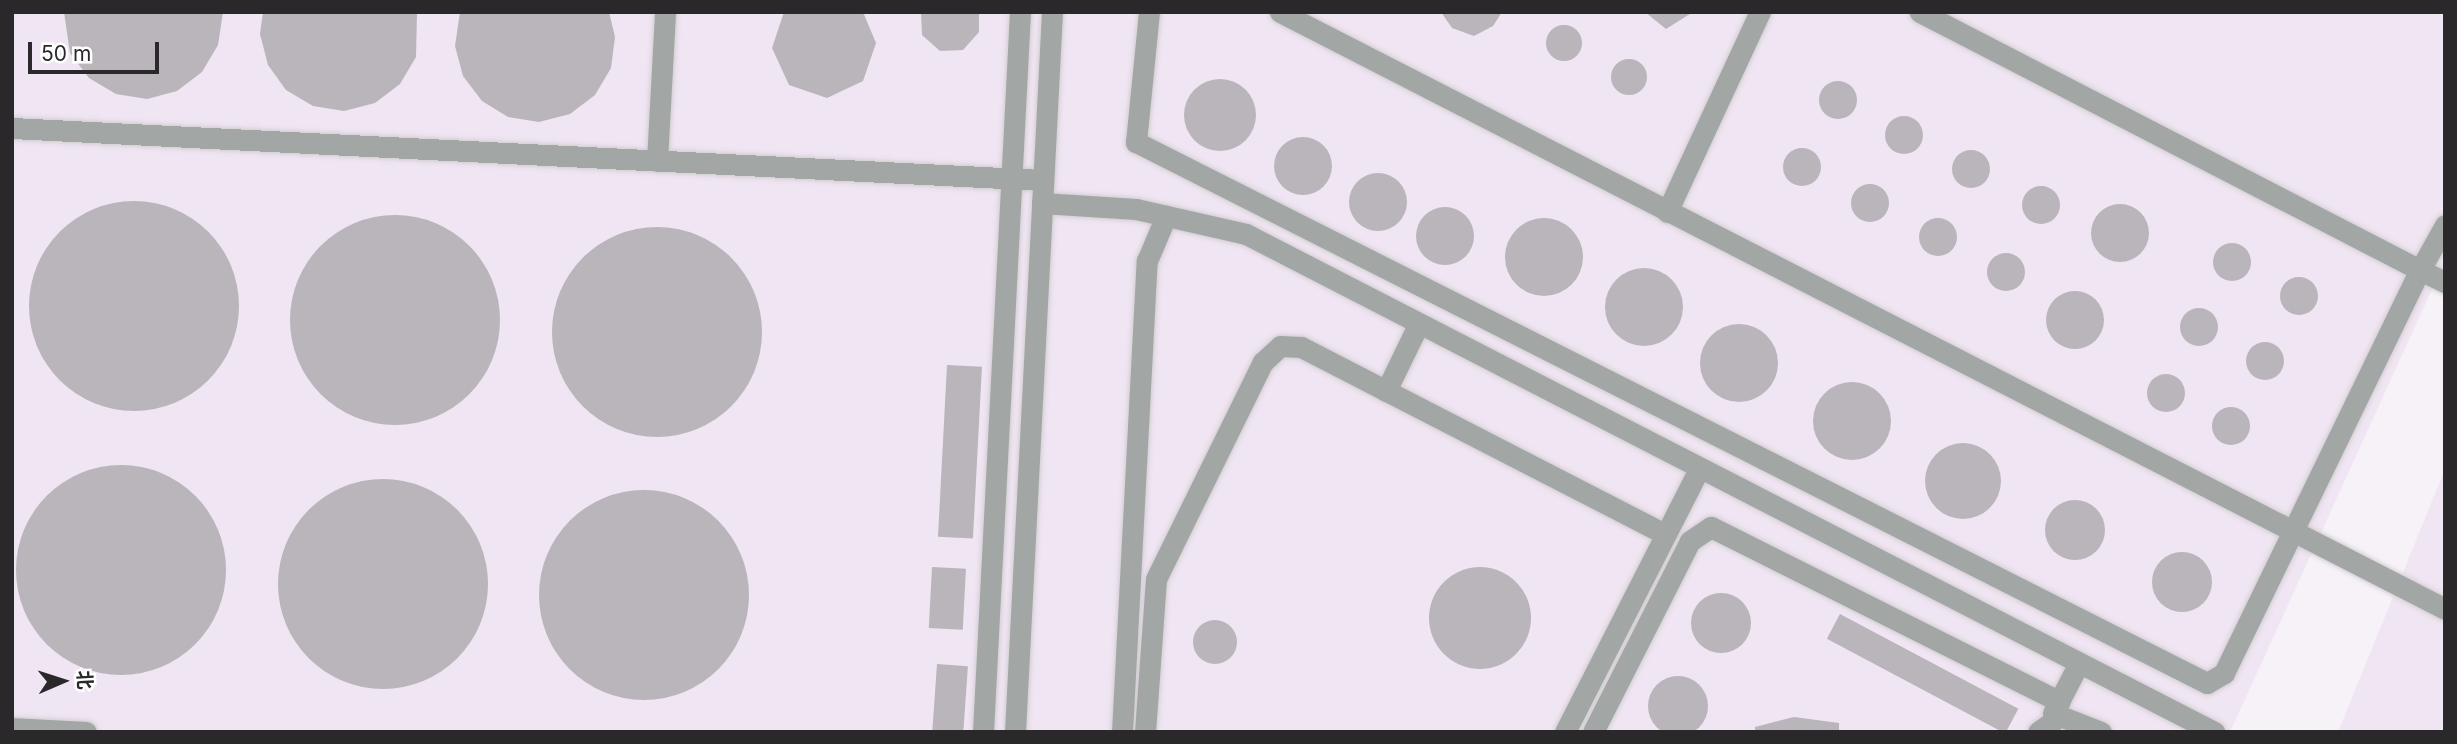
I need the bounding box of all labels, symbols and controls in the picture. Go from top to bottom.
scale bar [32,28,163,72]
text: 50 m [41,41,91,66]
north arrow [28,646,98,716]
text: 北 [72,670,96,690]

